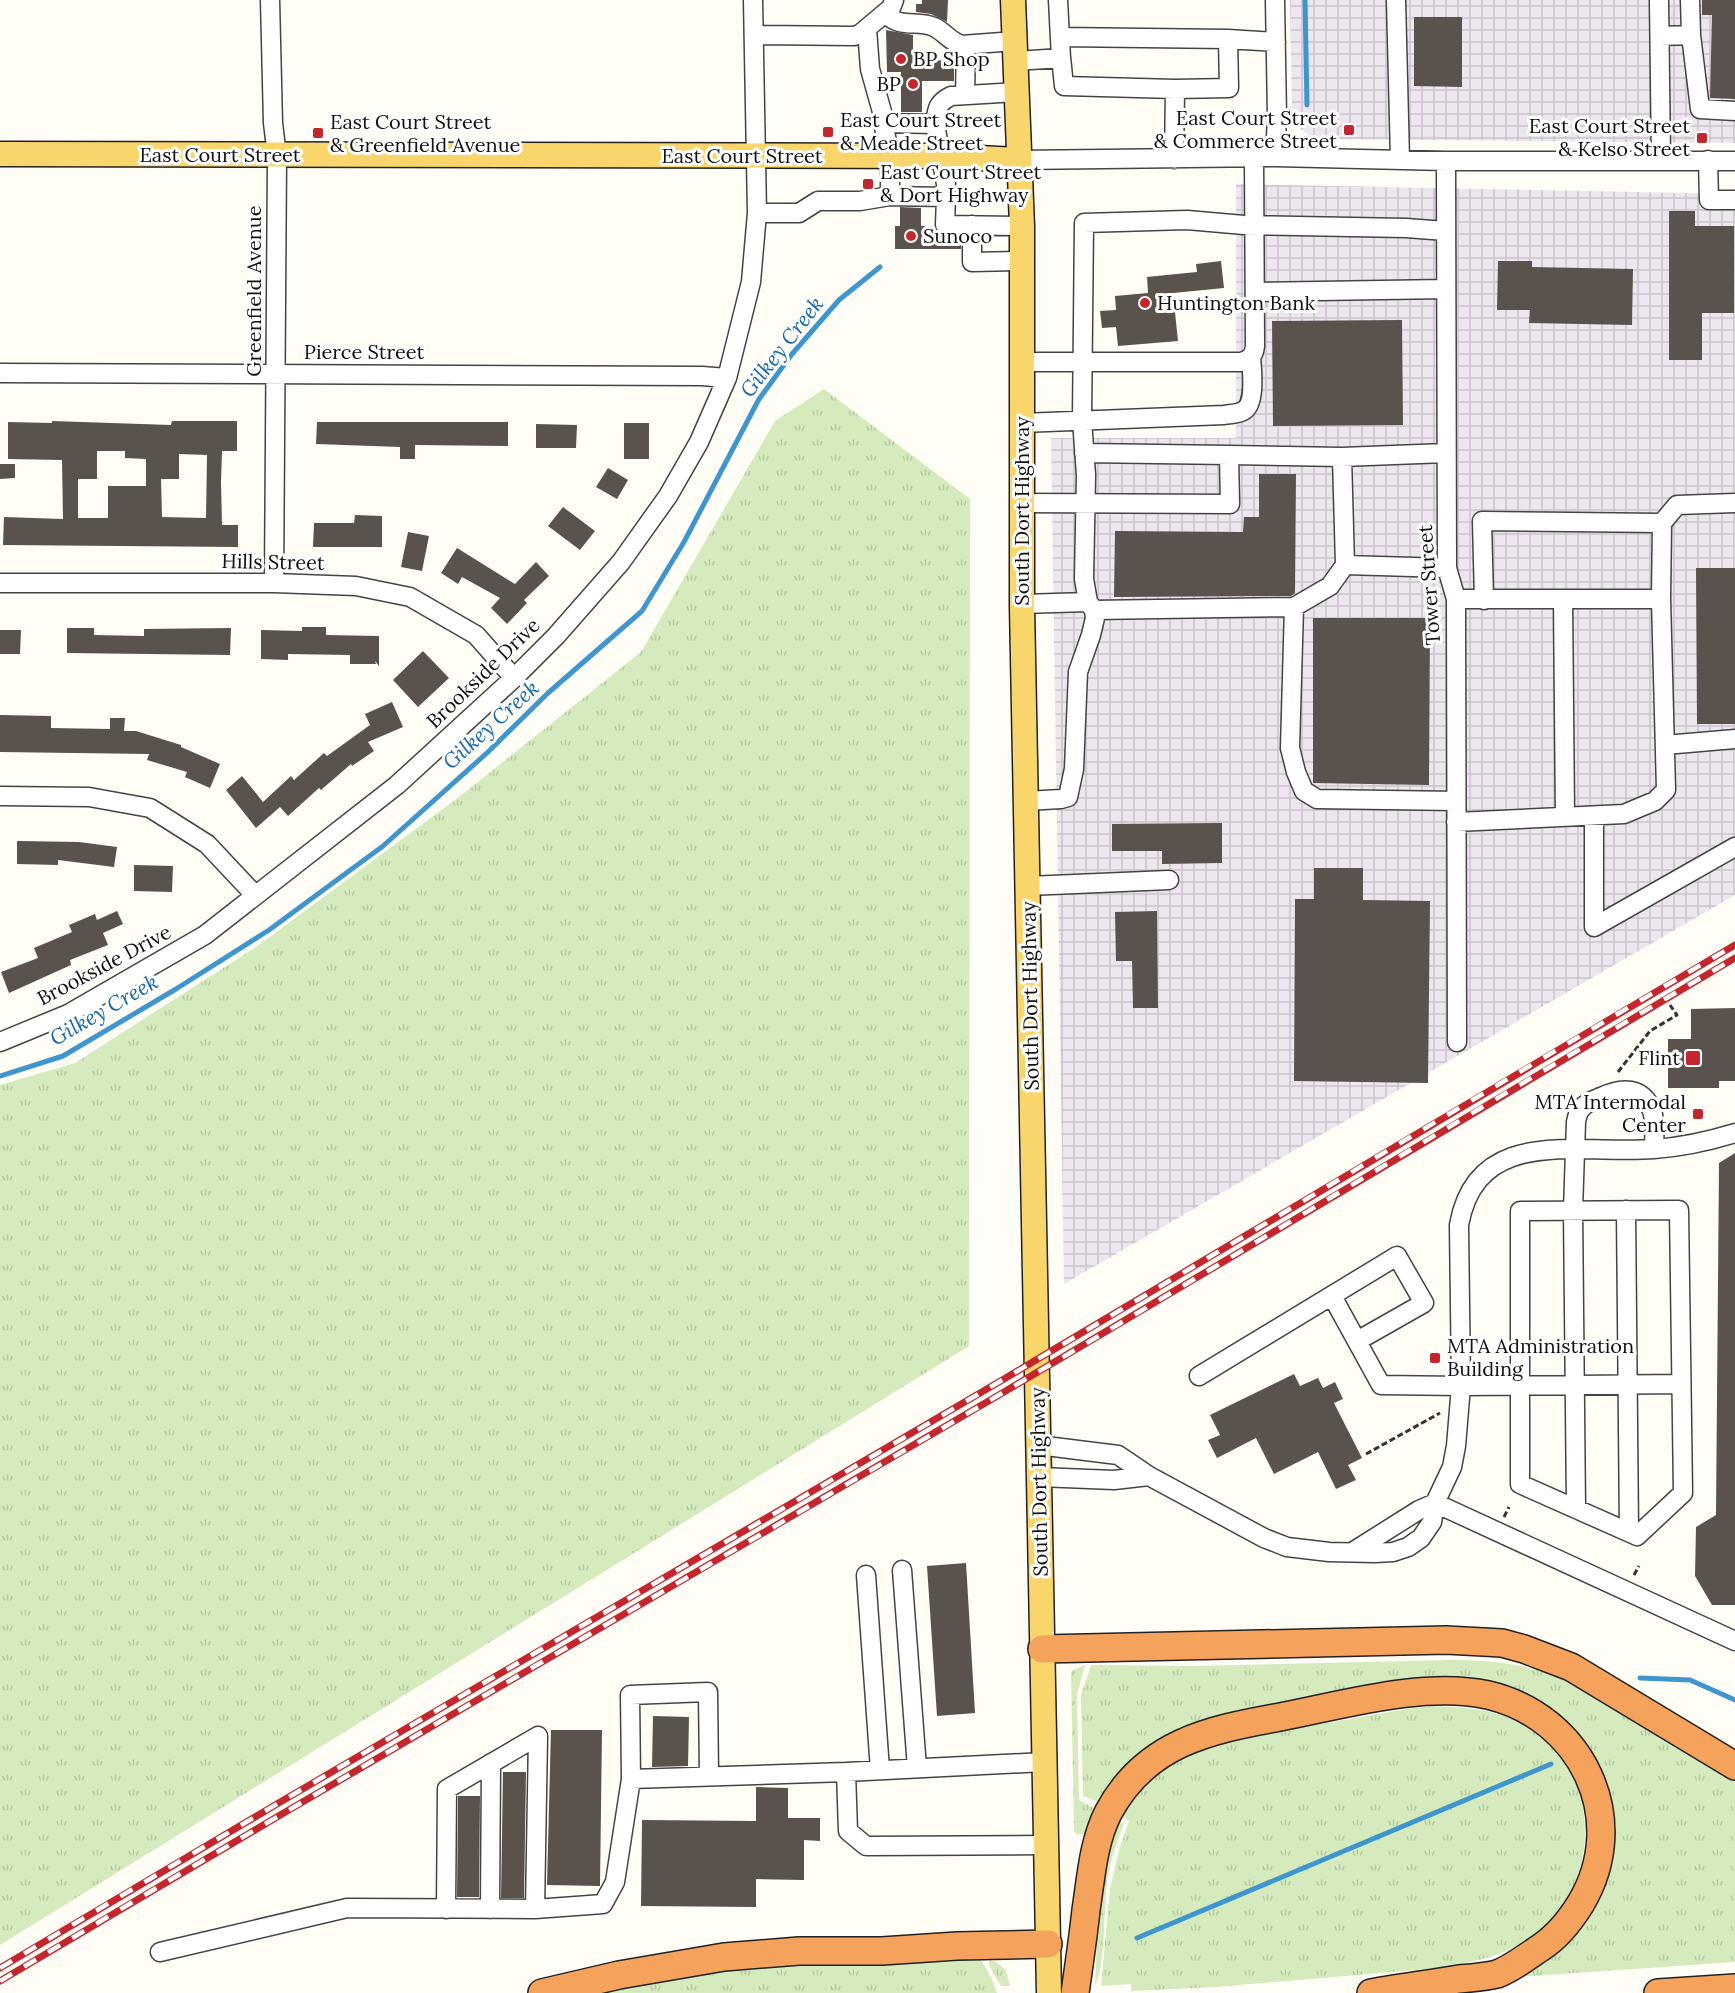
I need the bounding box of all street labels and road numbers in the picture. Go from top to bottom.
street label: East Court Street [139,142,301,167]
street label: East Court Street [661,143,823,168]
street label: Greenfield Avenue [241,205,266,377]
street label: Pierce Street [304,339,424,364]
street label: South Dort Highway [1009,416,1034,606]
street label: Tower Street [1412,524,1445,646]
street label: Hills Street [221,548,325,575]
street label: Brookside Drive [421,612,545,733]
street label: South Dort Highway [1015,901,1044,1091]
street label: Brookside Drive [33,919,175,1010]
street label: South Dort Highway [1024,1387,1053,1577]

